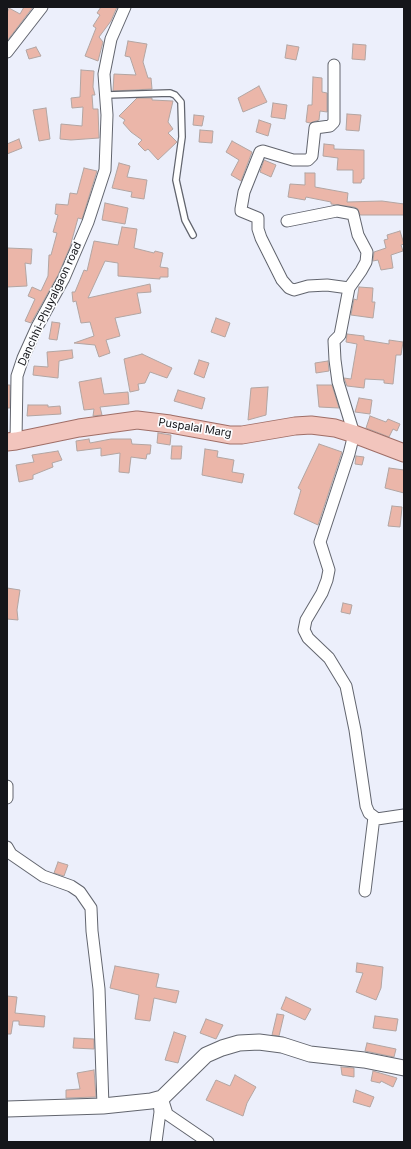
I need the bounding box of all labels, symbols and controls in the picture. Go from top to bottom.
street label: Danchhi-Phuyalgaon road [15,240,85,368]
street label: Puspalal Marg [158,416,232,440]

